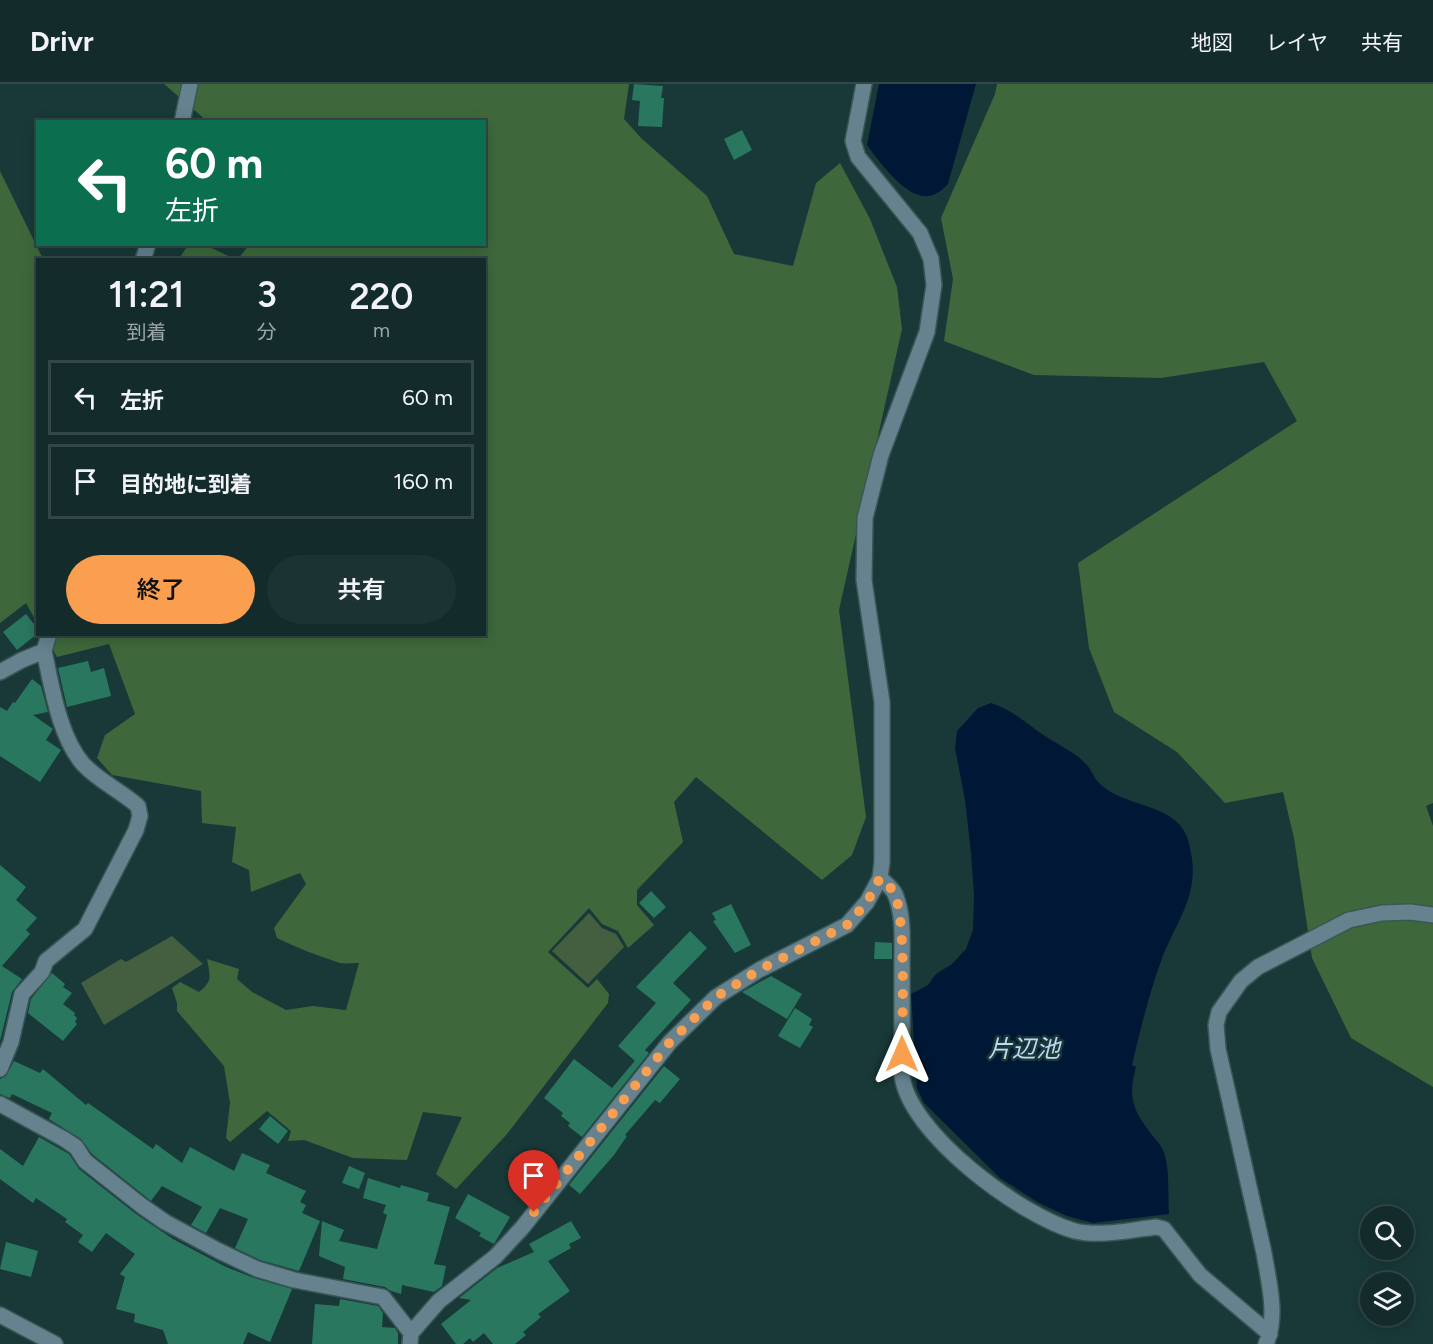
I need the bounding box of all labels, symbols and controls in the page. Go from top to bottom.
text: Drivr [30,24,94,58]
text: 地図 [1191,30,1233,55]
text: レイヤ [1266,30,1328,55]
text: 共有 [1361,30,1403,55]
text: 60 m [165,138,263,189]
icon: left [66,144,144,222]
text: 左折 [165,194,219,227]
text: 11:21 [108,273,184,316]
text: 3 [257,273,277,316]
text: 220 [349,275,414,318]
text: m [373,318,390,342]
text: 到着 [126,320,166,344]
text: 分 [257,320,277,344]
icon: left [69,381,102,414]
text: 60 m [402,384,453,411]
text: 左折 [120,387,164,414]
icon: arrive [69,465,102,498]
text: 160 m [393,468,453,495]
text: 目的地に到着 [120,471,252,498]
button: 終了 [66,555,255,624]
button: 共有 [267,555,456,624]
position arrow [870,1022,934,1086]
water label: 片辺池 [988,1034,1062,1063]
pin [508,1150,559,1212]
icon: arrive [517,1159,550,1192]
map controls [1360,1206,1414,1326]
button: search [1360,1206,1414,1260]
button: layers [1360,1272,1414,1326]

